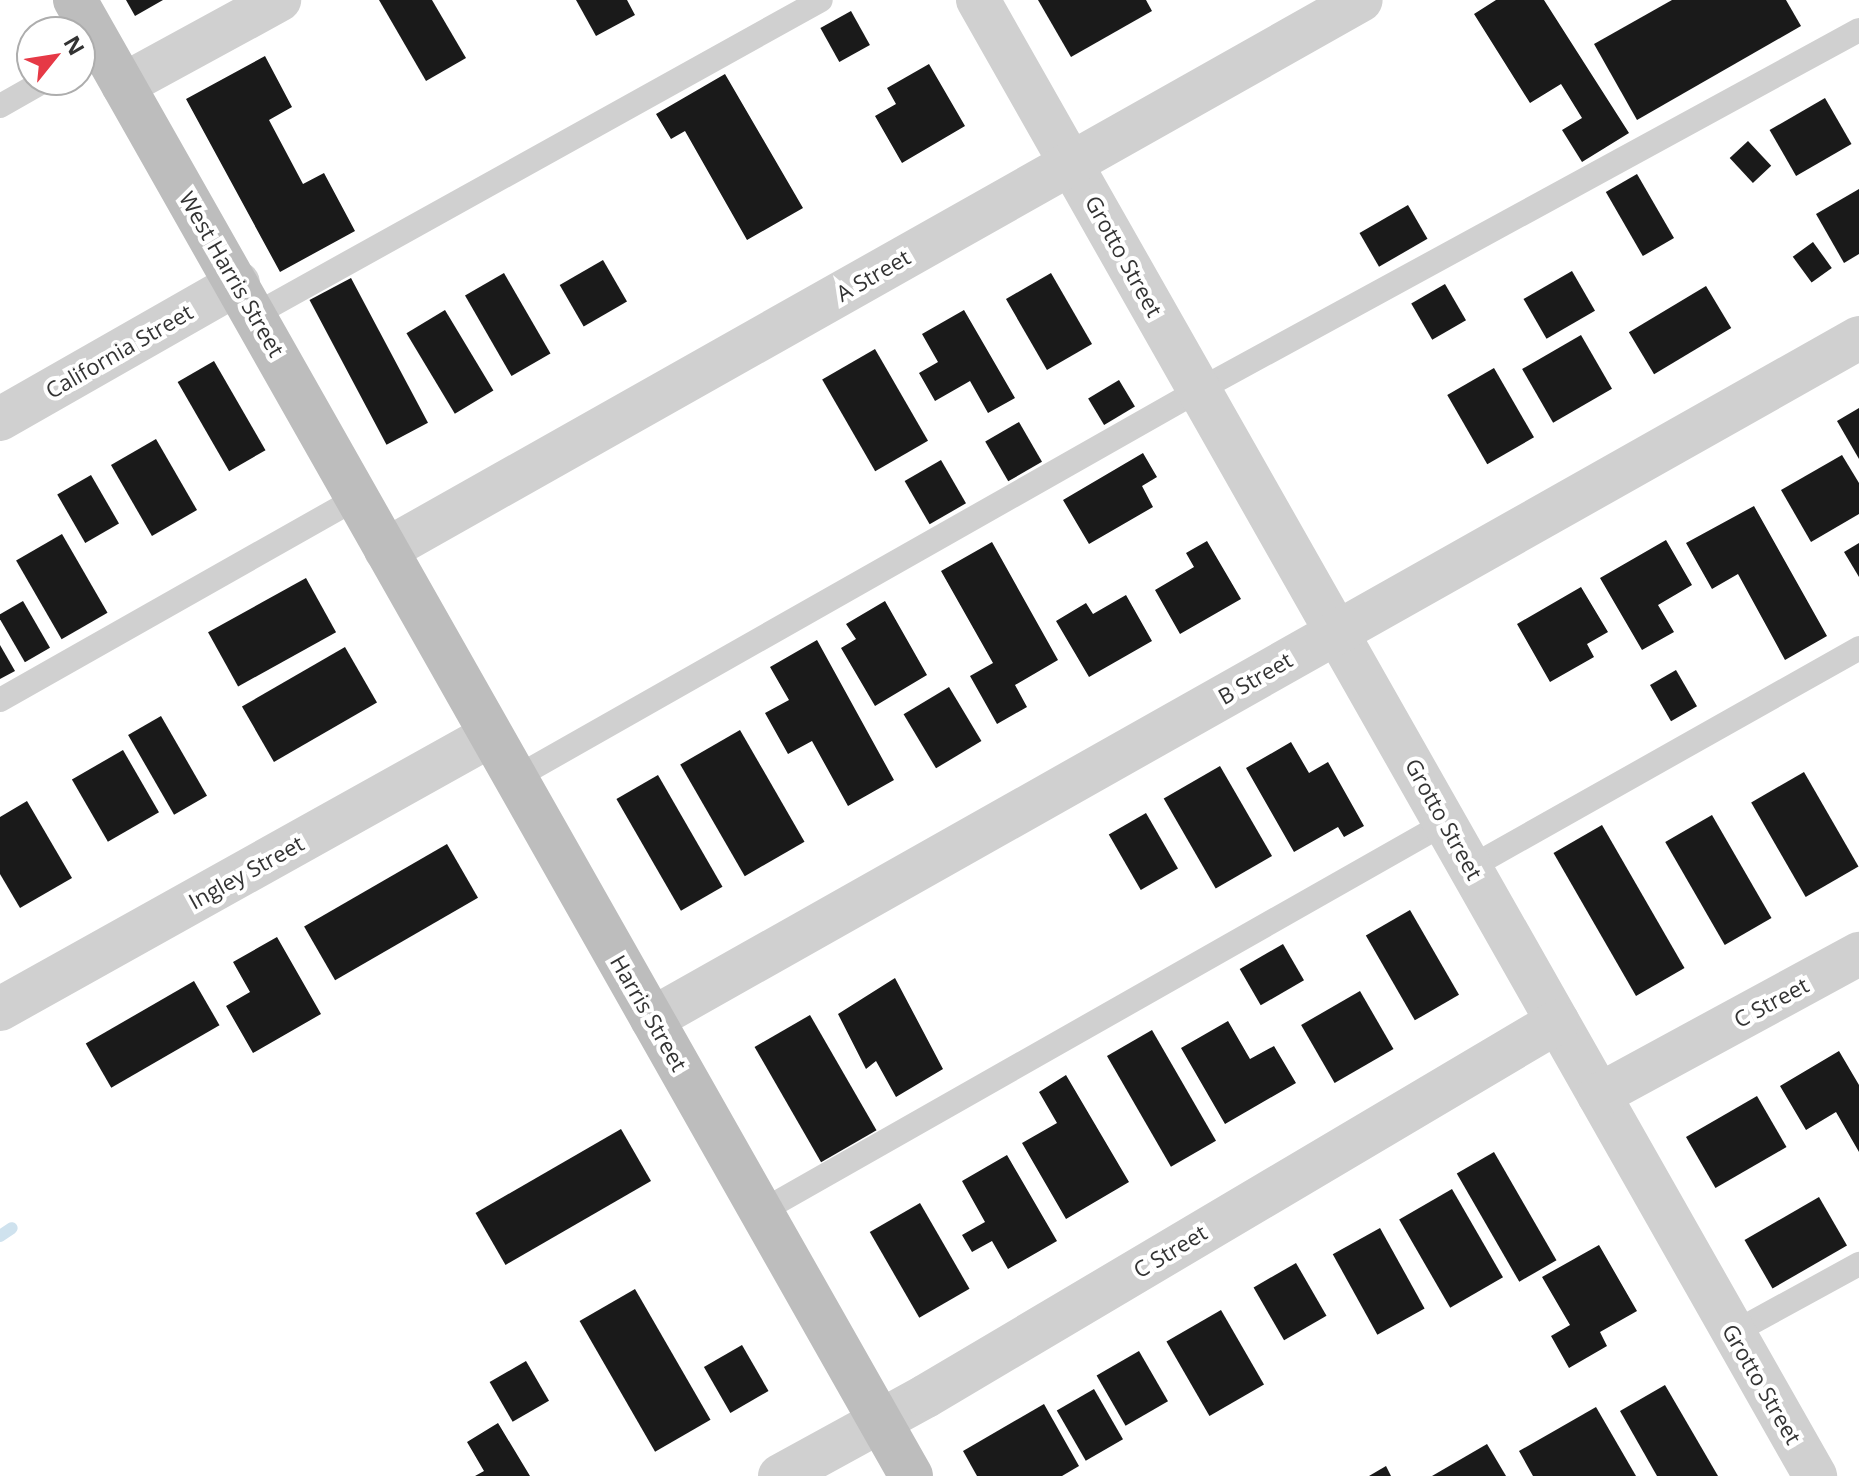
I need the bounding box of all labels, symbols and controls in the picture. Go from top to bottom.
north arrow [16,16,96,96]
text: N [58,30,93,60]
street label: West Harris Street [174,187,290,361]
street label: Grotto Street [1080,191,1168,321]
street label: A Street [831,243,915,307]
street label: California Street [41,298,197,404]
street label: B Street [1213,646,1297,710]
street label: Grotto Street [1400,754,1488,884]
street label: Ingley Street [184,830,308,914]
street label: Harris Street [605,950,693,1076]
street label: C Street [1729,971,1813,1033]
street label: C Street [1128,1219,1212,1283]
street label: Grotto Street [1717,1319,1807,1449]

